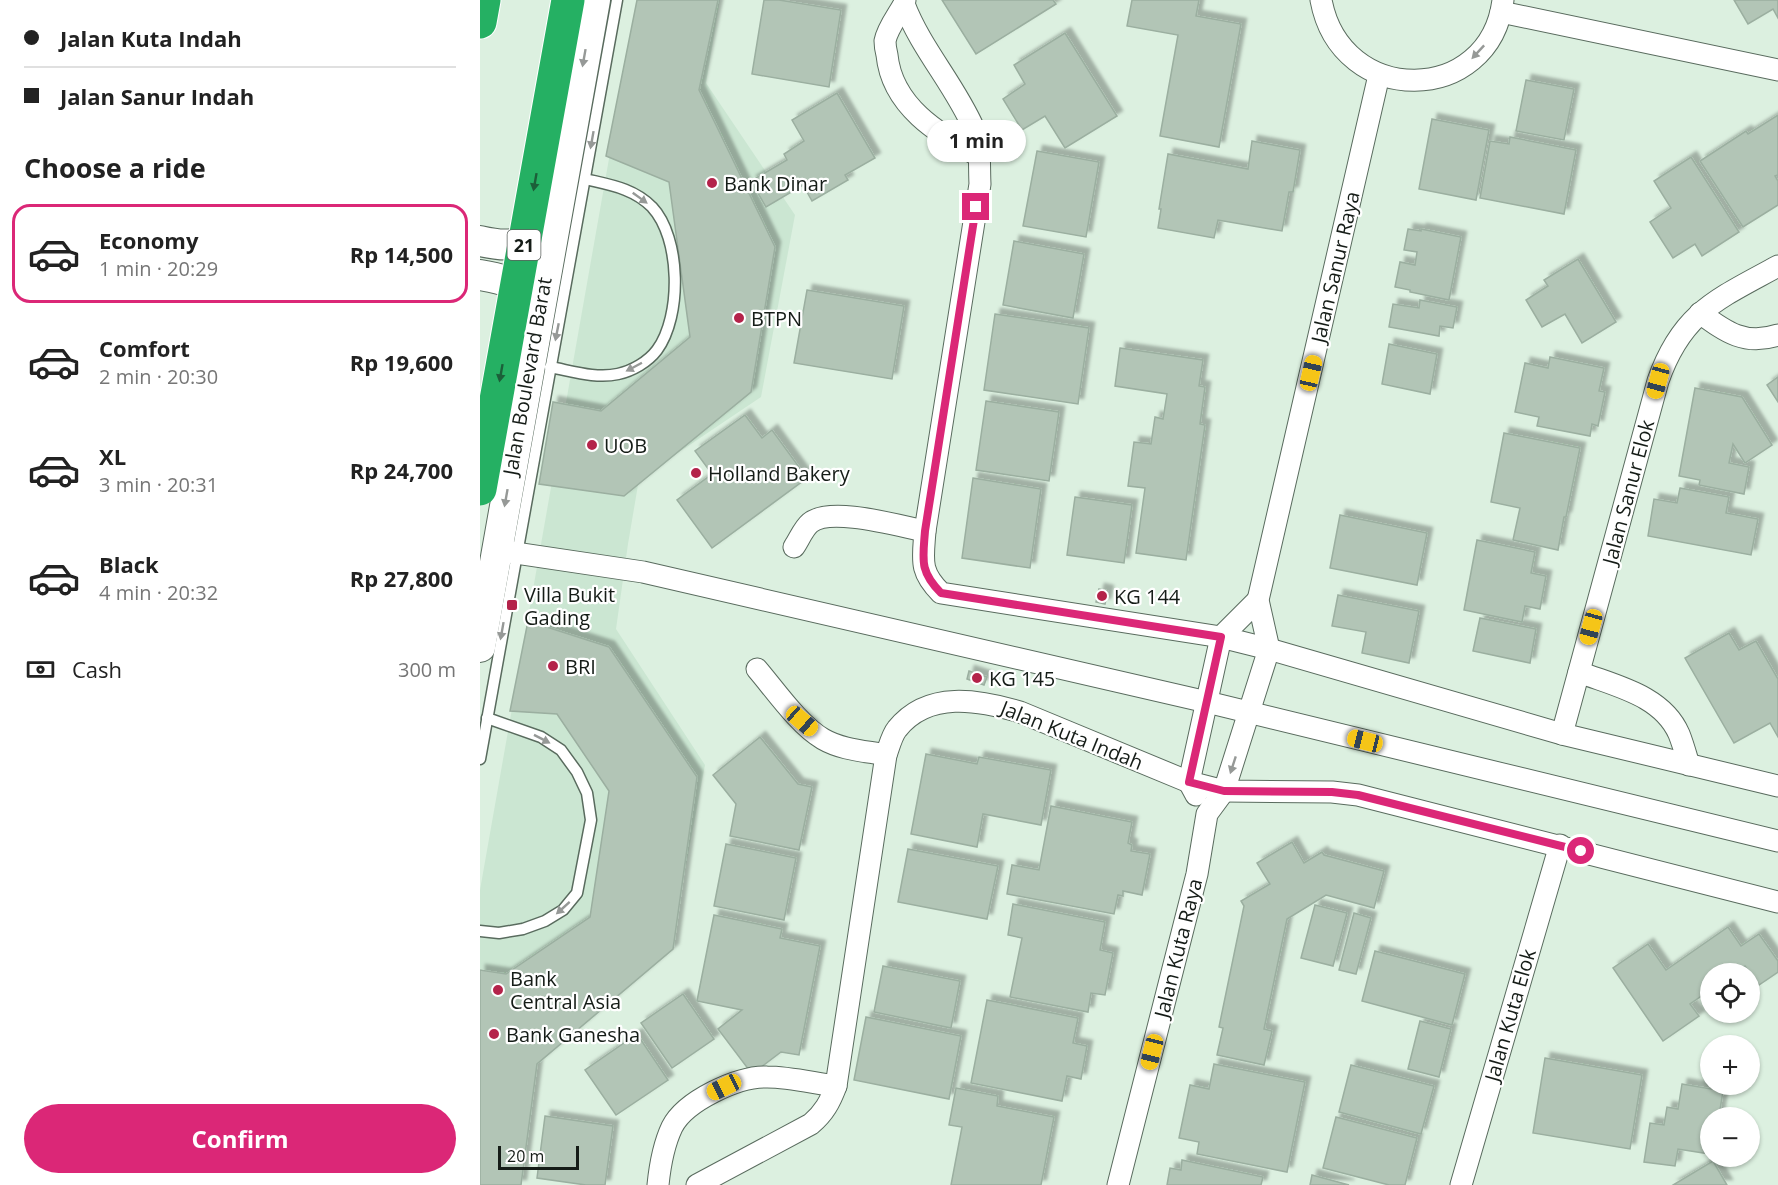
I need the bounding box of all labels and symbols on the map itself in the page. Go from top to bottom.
one-way arrow [1471,44,1485,59]
one-way arrow [580,48,589,67]
callout: 1 min [926,120,1026,162]
one-way arrow [587,131,596,150]
place label: Bank Dinar [724,170,827,197]
one-way arrow [531,172,540,191]
marker: Bank Dinar [705,176,719,190]
street label: Jalan Sanur Raya [1304,189,1366,347]
one-way arrow [631,192,647,204]
route end [962,193,989,220]
road number: 21 [508,230,540,260]
street label: Jalan Boulevard Barat [496,275,558,479]
place label: BTPN [751,305,802,332]
marker: BTPN [732,311,746,325]
one-way arrow [552,323,561,342]
car [1298,353,1324,393]
car [1645,361,1671,401]
one-way arrow [625,362,642,372]
one-way arrow [496,364,505,383]
street label: Jalan Sanur Elok [1595,416,1660,569]
place label: UOB [604,432,647,459]
marker: UOB [585,438,599,452]
place label: Holland Bakery [708,460,851,487]
marker: Holland Bakery [689,466,703,480]
one-way arrow [501,488,510,507]
place label: Villa Bukit Gading [524,581,615,631]
place label: KG 144 [1114,583,1181,610]
marker: KG 144 [1095,589,1109,603]
marker: Villa Bukit Gading [505,598,519,612]
car [1578,607,1604,647]
one-way arrow [498,622,507,641]
place label: BRI [565,653,596,680]
marker: BRI [546,659,560,673]
place label: KG 145 [989,665,1055,692]
marker: KG 145 [970,671,984,685]
street label: Jalan Kuta Indah [995,693,1147,776]
car [783,702,821,740]
car [1345,728,1385,754]
one-way arrow [534,734,551,744]
one-way arrow [1227,756,1237,774]
route start [1567,837,1594,864]
street label: Jalan Kuta Raya [1147,876,1208,1022]
one-way arrow [555,901,570,915]
street label: Jalan Kuta Elok [1478,945,1542,1086]
place label: Bank Central Asia [510,965,621,1015]
marker: Bank Central Asia [491,983,505,997]
place label: Bank Ganesha [506,1021,640,1048]
marker: Bank Ganesha [487,1027,501,1041]
car [1139,1032,1165,1072]
car [704,1071,744,1103]
scale bar [498,1143,579,1170]

